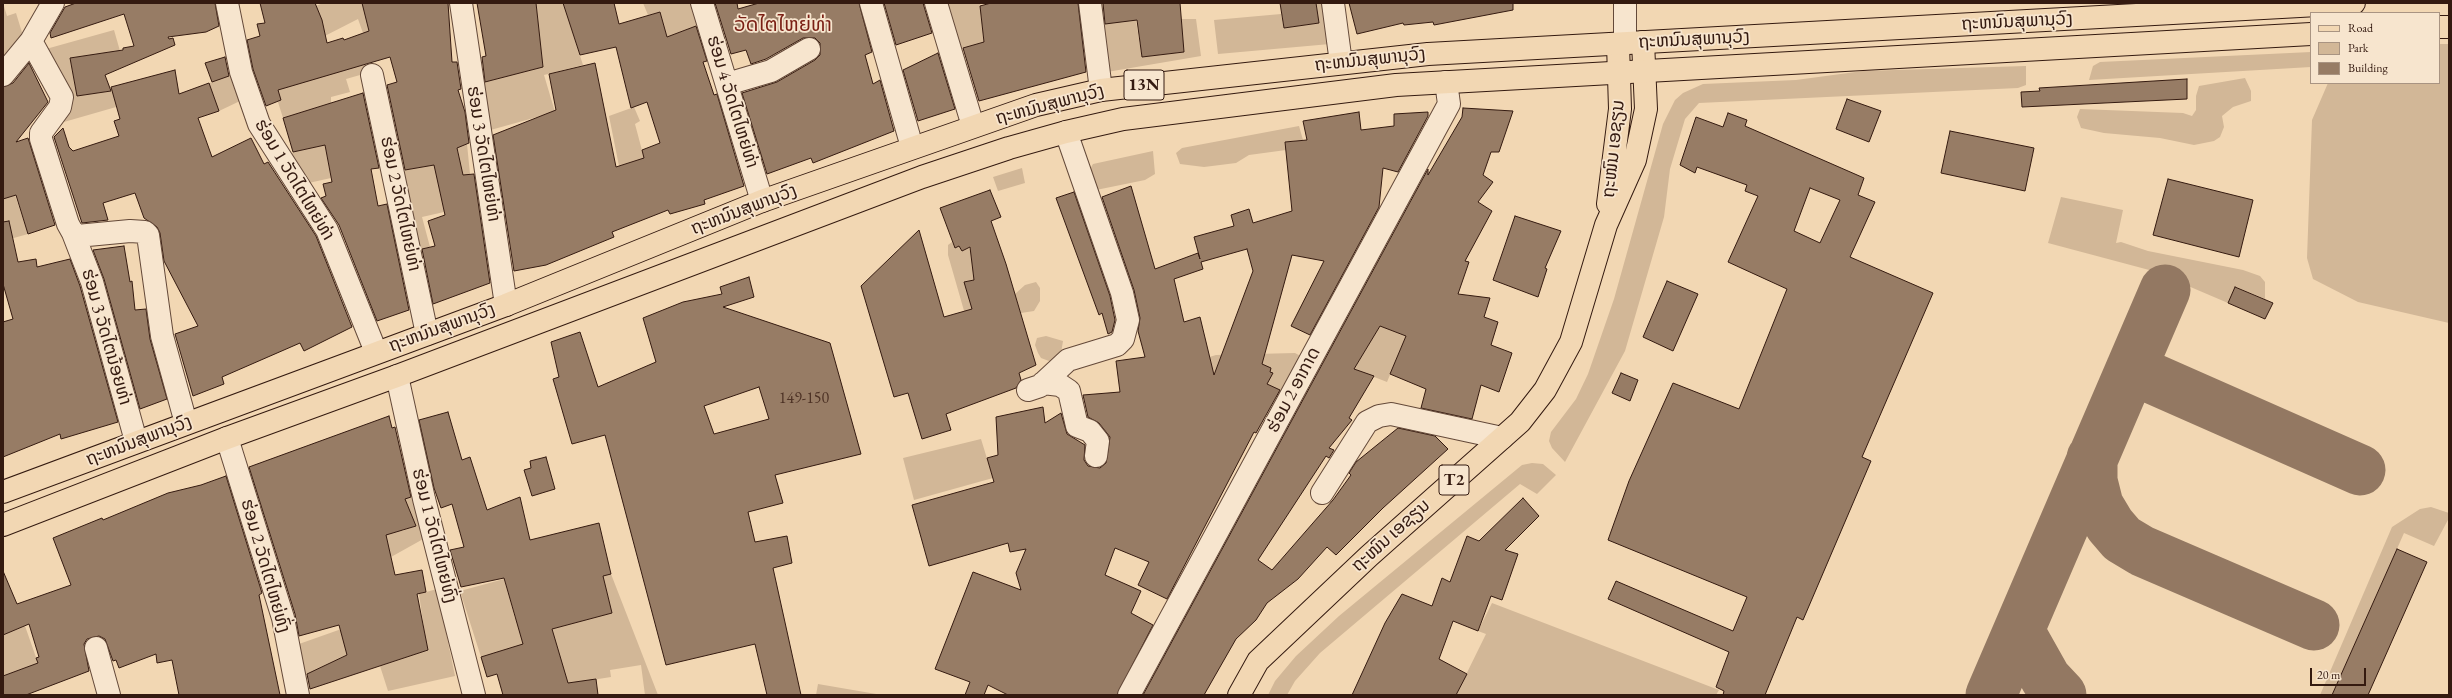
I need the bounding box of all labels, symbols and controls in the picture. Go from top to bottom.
street label: ຖະຫນົນສຸພານຸວົງ [1961,8,2073,36]
legend [2310,12,2440,84]
district label: ວັດໄຕໄຫຍ່ທ່າ [734,14,832,38]
text: Road [2348,20,2373,36]
street label: ຖະຫນົນສຸພານຸວົງ [1638,26,1750,54]
street label: ຮ່ອມ 4 ວັດໄຕໄຫຍ່ທ່າ [702,33,762,171]
text: Park [2348,40,2368,56]
street label: ຖະຫນົນສຸພານຸວົງ [1313,43,1427,77]
text: Building [2348,60,2388,76]
road number: 13N [1124,70,1164,100]
street label: ຖະຫນົນສຸພານຸວົງ [993,80,1107,130]
street label: ຮ່ອມ 3 ວັດໄຕໄຫຍ່ທ່າ [462,84,504,224]
street label: ຖະໜົນ ເອຊຽນ [1598,99,1630,199]
street label: ຮ່ອມ 1 ວັດໄຕໄຫຍ່ທ່າ [249,116,339,244]
street label: ຮ່ອມ 2 ວັດໄຕໄຫຍ່ທ່າ [375,135,425,273]
street label: ຖະຫນົນສຸພານຸວົງ [688,180,800,240]
street label: ຮ່ອມ 3 ວັດໄຕນ້ອຍທ່າ [76,266,136,408]
street label: ຖະຫນົນສຸພານຸວົງ [386,299,498,357]
street label: ຮ່ອມ 2 ອາກາດ [1262,343,1326,437]
house number: 149-150 [779,389,829,409]
street label: ຖະຫນົນສຸພານຸວົງ [83,411,195,471]
road number: T2 [1439,465,1469,495]
street label: ຮ່ອມ 1 ວັດໄຕໄຫຍ່ທົ່ງ [407,466,461,606]
street label: ຖະໜົນ ເອຊຽນ [1347,495,1435,577]
street label: ຮ່ອມ 2 ວັດໄຕໄຫຍ່ທົ່ງ [236,497,294,635]
scale bar [2312,660,2368,686]
text: 20 m [2317,667,2340,683]

